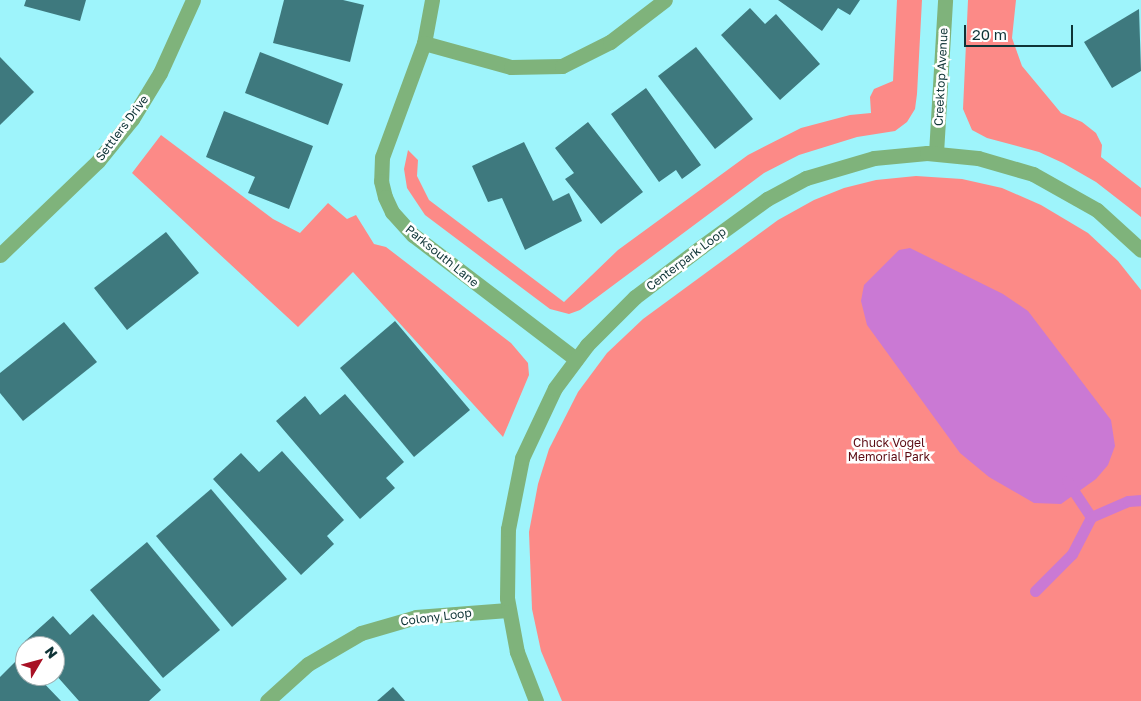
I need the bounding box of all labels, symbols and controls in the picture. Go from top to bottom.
scale bar [966,15,1075,47]
text: 20 m [972,25,1007,43]
street label: Creektop Avenue [931,27,951,127]
street label: Settlers Drive [93,92,151,164]
street label: Parksouth Lane [402,222,482,290]
street label: Centerpark Loop [643,224,729,294]
park label: Chuck Vogel Memorial Park [848,436,930,464]
street label: Colony Loop [400,605,472,629]
north arrow [15,636,65,686]
text: N [42,643,62,662]

